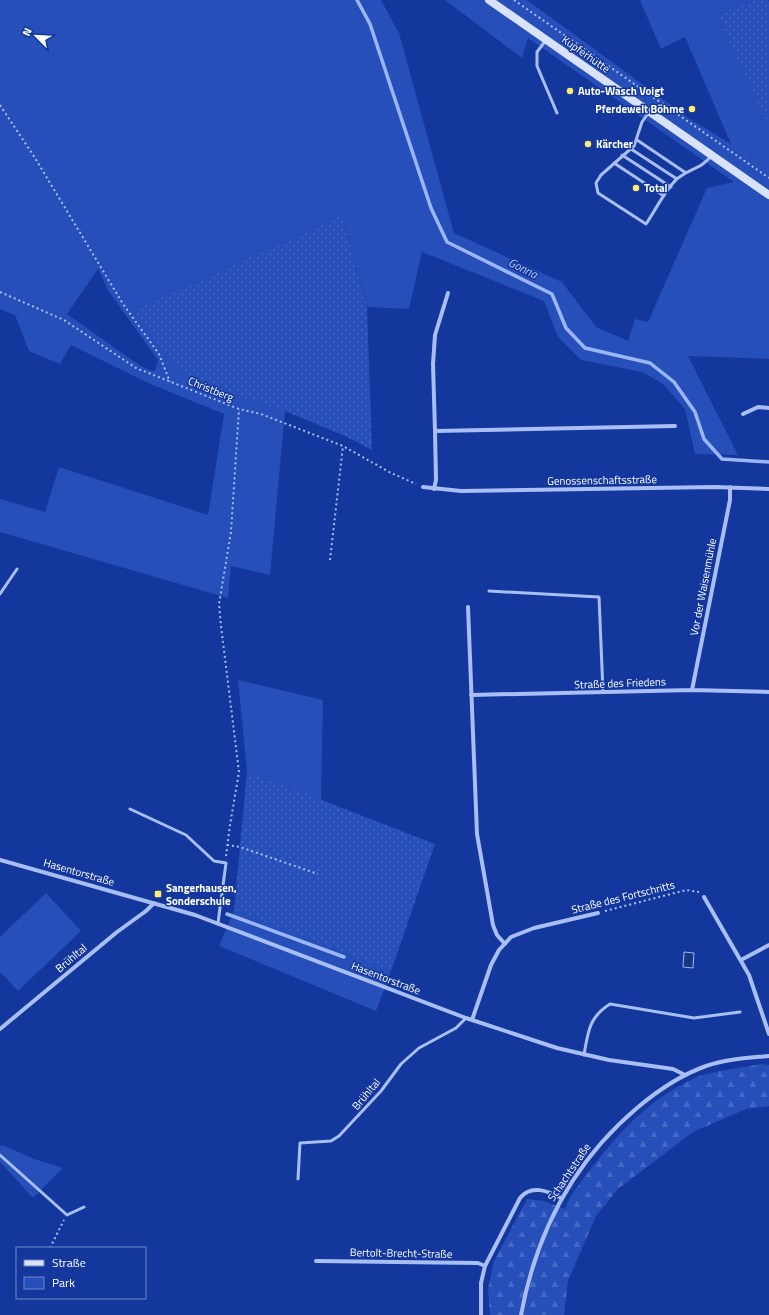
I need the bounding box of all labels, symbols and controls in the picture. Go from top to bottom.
north arrow [16,16,56,56]
text: N [18,25,36,39]
street label: Kupferhütte [559,31,614,77]
place label: Auto-Wasch Voigt [578,83,664,99]
marker: Auto-Wasch Voigt [565,86,575,96]
place label: Pferdewelt Böhme [595,101,684,117]
marker: Pferdewelt Böhme [687,104,697,114]
place label: Kärcher [596,136,633,152]
marker: Kärcher [583,139,593,149]
place label: Total [644,180,668,196]
marker: Total [631,183,641,193]
water label: Gonna [505,253,542,284]
street label: Christberg [186,373,236,405]
street label: Genossenschaftsstraße [547,471,657,489]
street label: Vor der Waisenmühle [686,537,720,637]
street label: Straße des Friedens [574,673,666,693]
street label: Hasentorstraße [42,854,117,890]
street label: Straße des Fortschritts [570,876,676,918]
place label: Sangerhausen, Sonderschule [166,880,237,909]
marker: Sangerhausen, Sonderschule [153,889,163,899]
street label: Brühltal [52,940,90,976]
street label: Hasentorstraße [349,957,423,999]
street label: Brühltal [348,1075,384,1113]
street label: Schachtstraße [544,1139,595,1204]
street label: Bertolt-Brecht-Straße [350,1244,453,1262]
legend [16,1247,146,1299]
text: Straße [52,1253,86,1272]
text: Park [52,1273,75,1292]

